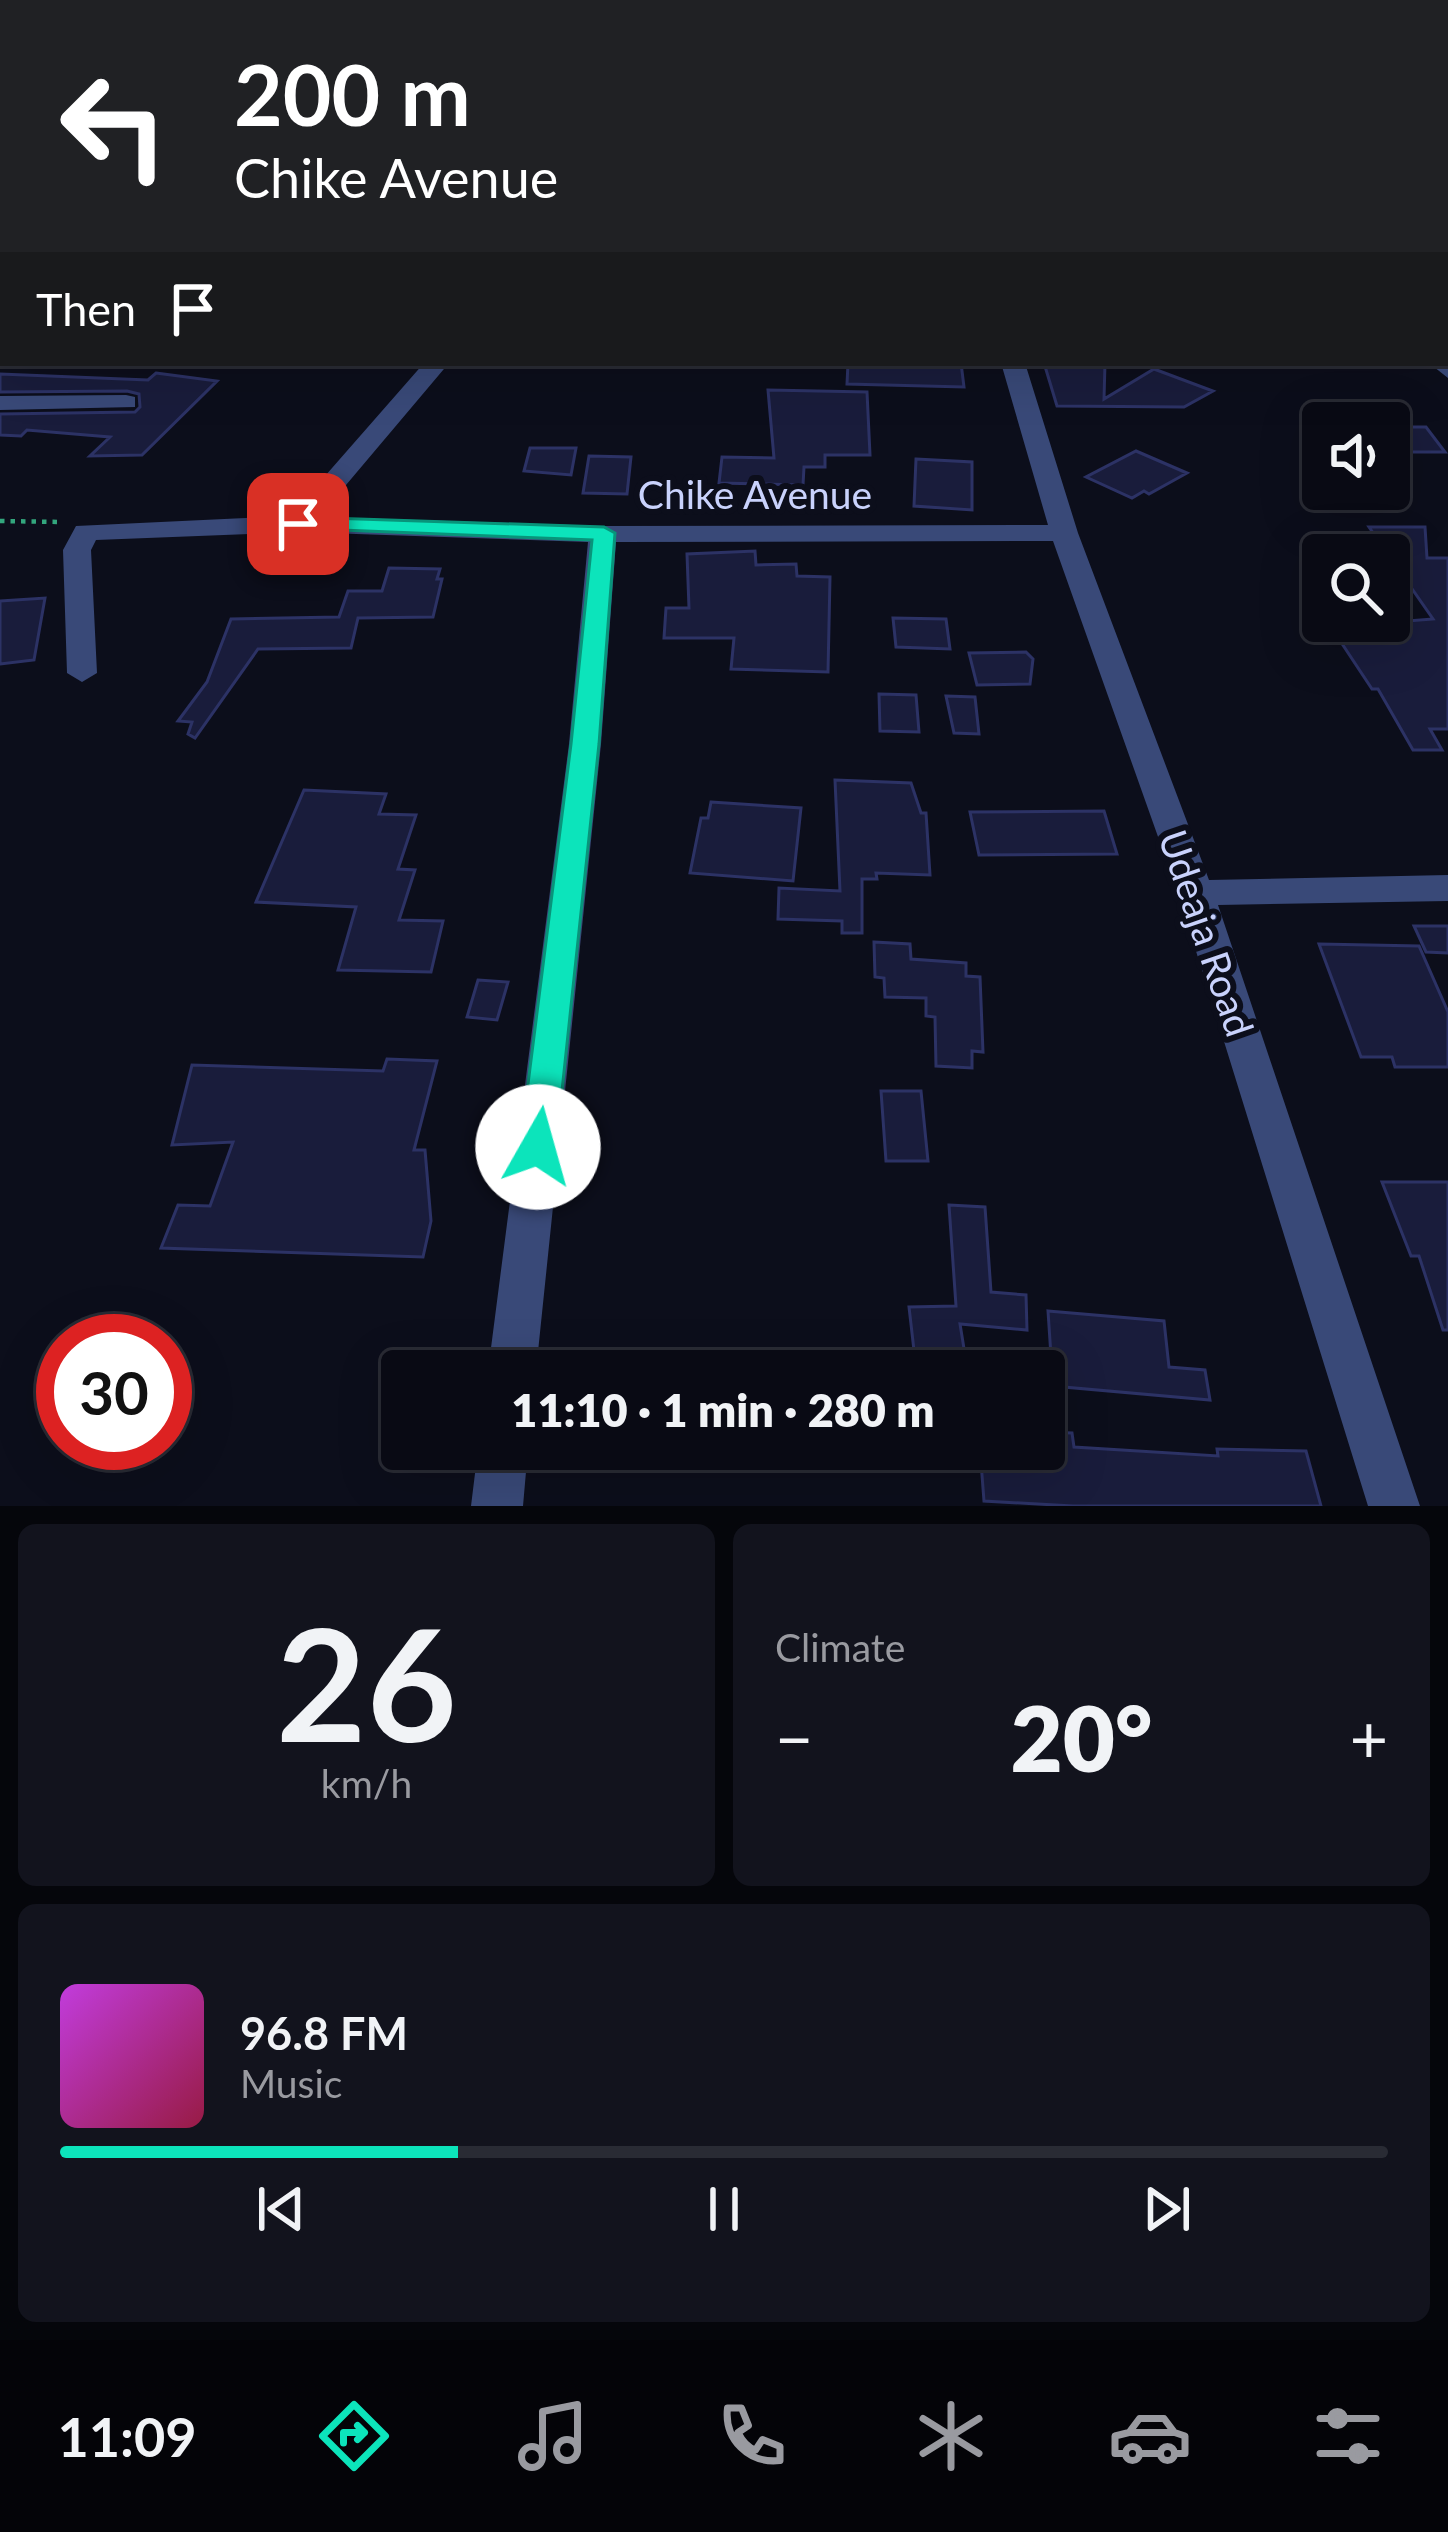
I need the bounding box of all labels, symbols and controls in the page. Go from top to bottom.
text: 200 m [234,43,471,144]
icon: left [36,48,192,204]
text: Chike Avenue [234,145,558,210]
icon: arrive [160,276,226,342]
text: Then [36,282,136,336]
map controls [1302,402,1410,642]
button: sound [1302,402,1410,510]
street label: Chike Avenue [638,471,872,517]
pin [247,473,349,575]
icon: arrive [265,491,331,557]
button: search [1302,534,1410,642]
street label: Udeaja Road [1150,824,1264,1042]
position arrow [475,1084,601,1210]
speed limit sign: 30 [36,1314,192,1470]
text: 11:10 · 1 min · 280 m [511,1383,935,1437]
text: 26 [276,1588,457,1775]
text: Climate [775,1624,905,1670]
text: 20° [1011,1683,1152,1791]
text: − [775,1698,813,1777]
text: + [1350,1698,1388,1777]
text: km/h [321,1760,412,1806]
text: 96.8 FM [240,2006,408,2060]
text: Music [240,2060,342,2106]
icon: previous [248,2176,314,2242]
icon: pause [691,2176,757,2242]
icon: next [1134,2176,1200,2242]
icon: directions [312,2394,396,2478]
icon: music [511,2394,595,2478]
icon: phone [710,2394,794,2478]
icon: climate [909,2394,993,2478]
icon: car [1108,2394,1192,2478]
icon: filters [1306,2394,1390,2478]
text: 11:09 [57,2404,197,2469]

